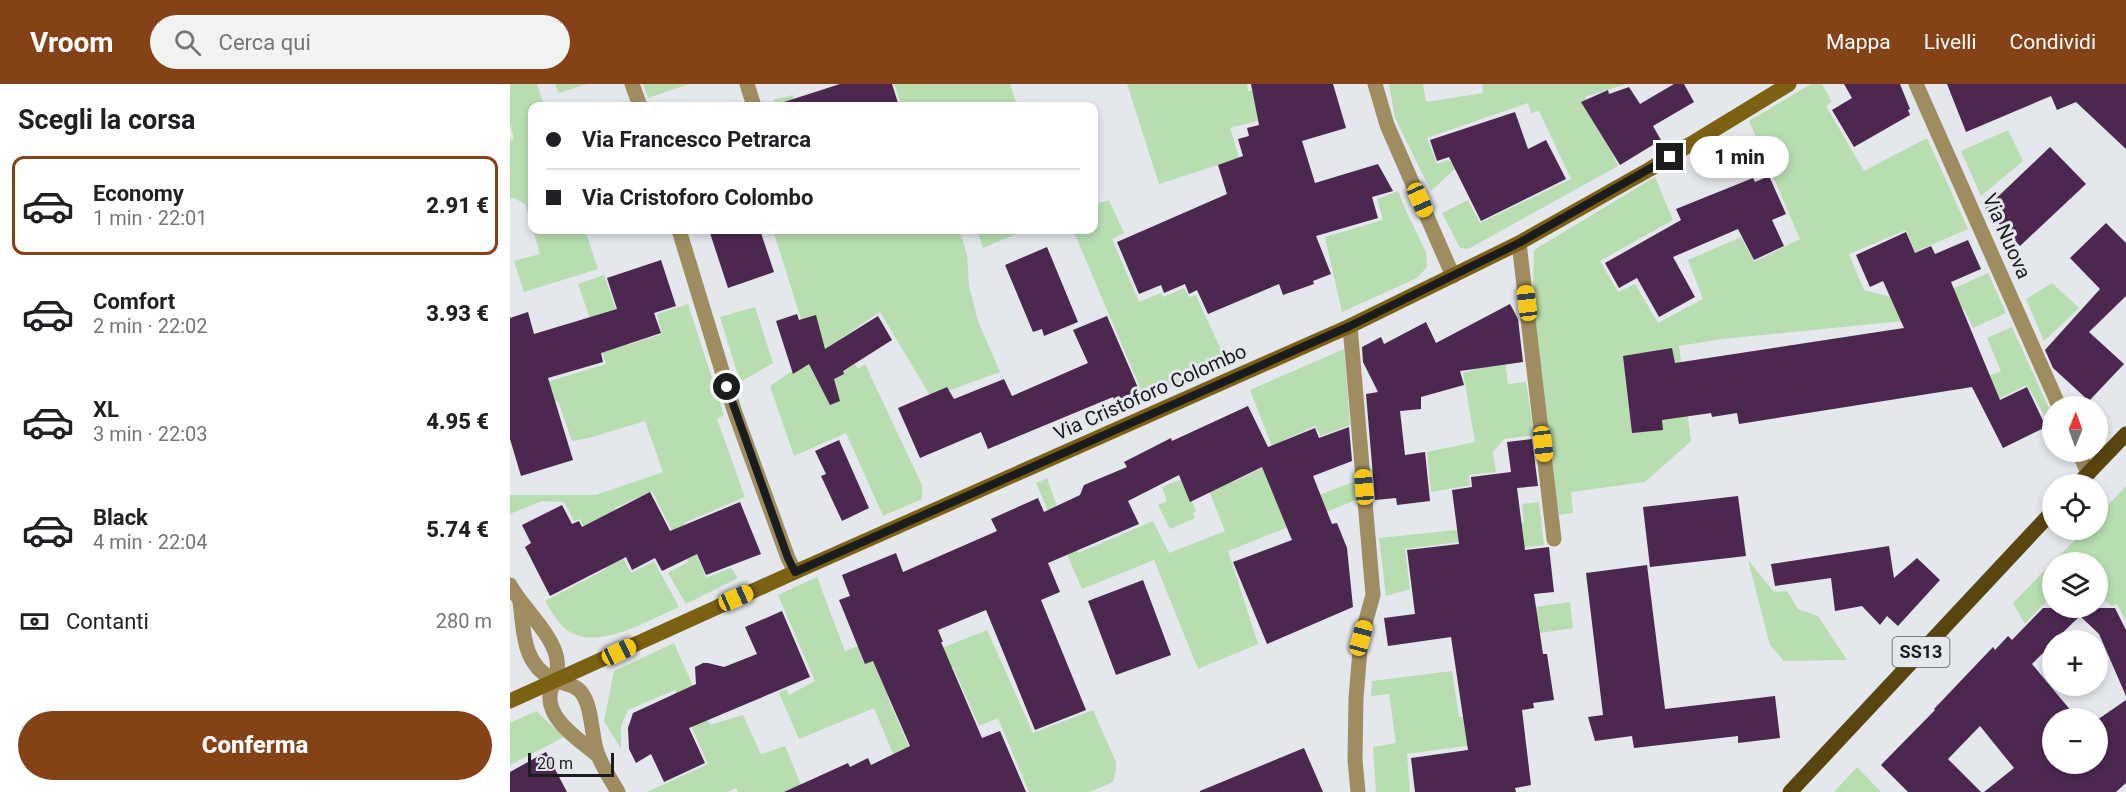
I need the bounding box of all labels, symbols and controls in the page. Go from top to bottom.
search box [150,15,570,69]
text: Vroom [30,26,114,59]
icon: search [171,26,204,59]
text: Cerca qui [219,30,311,55]
text: Mappa [1826,30,1891,54]
text: Livelli [1924,30,1977,54]
text: Condividi [2010,30,2096,54]
text: Scegli la corsa [18,104,196,136]
text: Via Francesco Petrarca [582,127,811,152]
callout: 1 min [1691,136,1790,178]
route end [1656,143,1683,170]
text: 1 min [1714,145,1765,169]
icon: car [21,179,75,233]
car [1404,180,1436,220]
text: Economy [93,181,184,206]
text: Via Cristoforo Colombo [582,185,813,210]
street label: Via Nuova [1978,190,2036,282]
text: 2.91 € [426,193,489,218]
text: 1 min · 22:01 [93,206,208,230]
car [1516,284,1538,322]
icon: car [21,287,75,341]
text: Comfort [93,289,175,314]
text: 3.93 € [426,301,489,326]
text: 2 min · 22:02 [93,314,208,338]
street label: Via Cristoforo Colombo [1050,339,1250,445]
route start [713,373,740,400]
icon: car [21,395,75,449]
north arrow [2042,396,2108,462]
map controls [2042,396,2108,774]
text: XL [93,397,119,422]
text: 4.95 € [426,409,489,434]
text: 3 min · 22:03 [93,422,208,446]
car [1532,425,1554,463]
car [1353,468,1375,506]
button: locate [2042,474,2108,540]
icon: car [21,503,75,557]
text: Black [93,505,148,530]
text: 5.74 € [426,517,489,542]
text: 4 min · 22:04 [93,530,208,554]
button: layers [2042,552,2108,618]
car [716,582,756,614]
icon: cash [18,605,51,638]
text: Contanti [66,609,149,634]
text: 280 m [436,609,492,633]
car [1348,618,1374,658]
button: + [2042,630,2108,696]
car [599,636,639,668]
road number: SS13 [1892,637,1950,667]
button: − [2042,708,2108,774]
button: Conferma [18,711,492,780]
scale bar [528,750,614,778]
text: 20 m [537,754,573,773]

